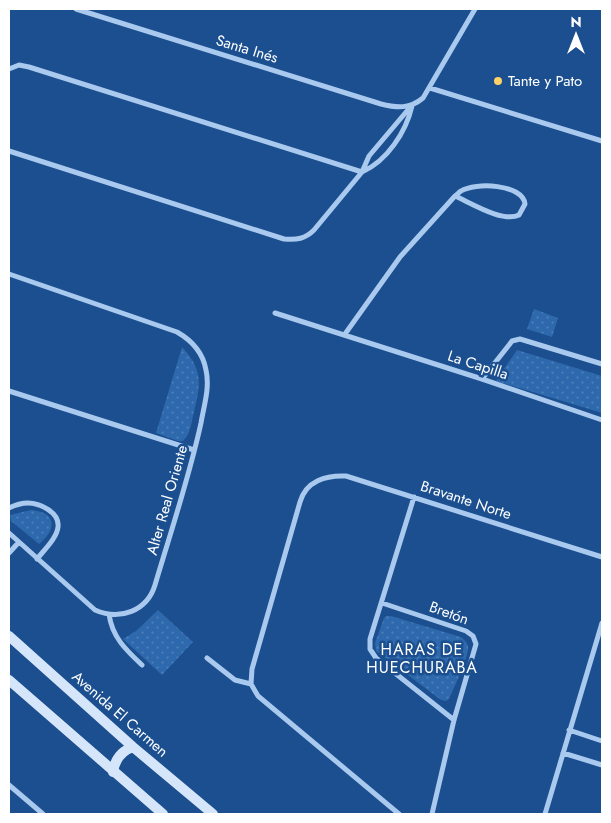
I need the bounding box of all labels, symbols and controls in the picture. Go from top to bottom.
north arrow [551,10,601,60]
text: N [570,12,582,32]
street label: Santa Inés [213,29,281,69]
place label: Tante y Pato [508,70,582,92]
marker: Tante y Pato [492,75,504,87]
street label: La Capilla [445,345,511,385]
street label: Alter Real Oriente [141,442,193,558]
street label: Bravante Norte [418,475,515,525]
street label: Bretón [426,596,472,630]
district label: HARAS DE HUECHURABA [366,638,478,679]
street label: Avenida El Carmen [67,666,173,762]

